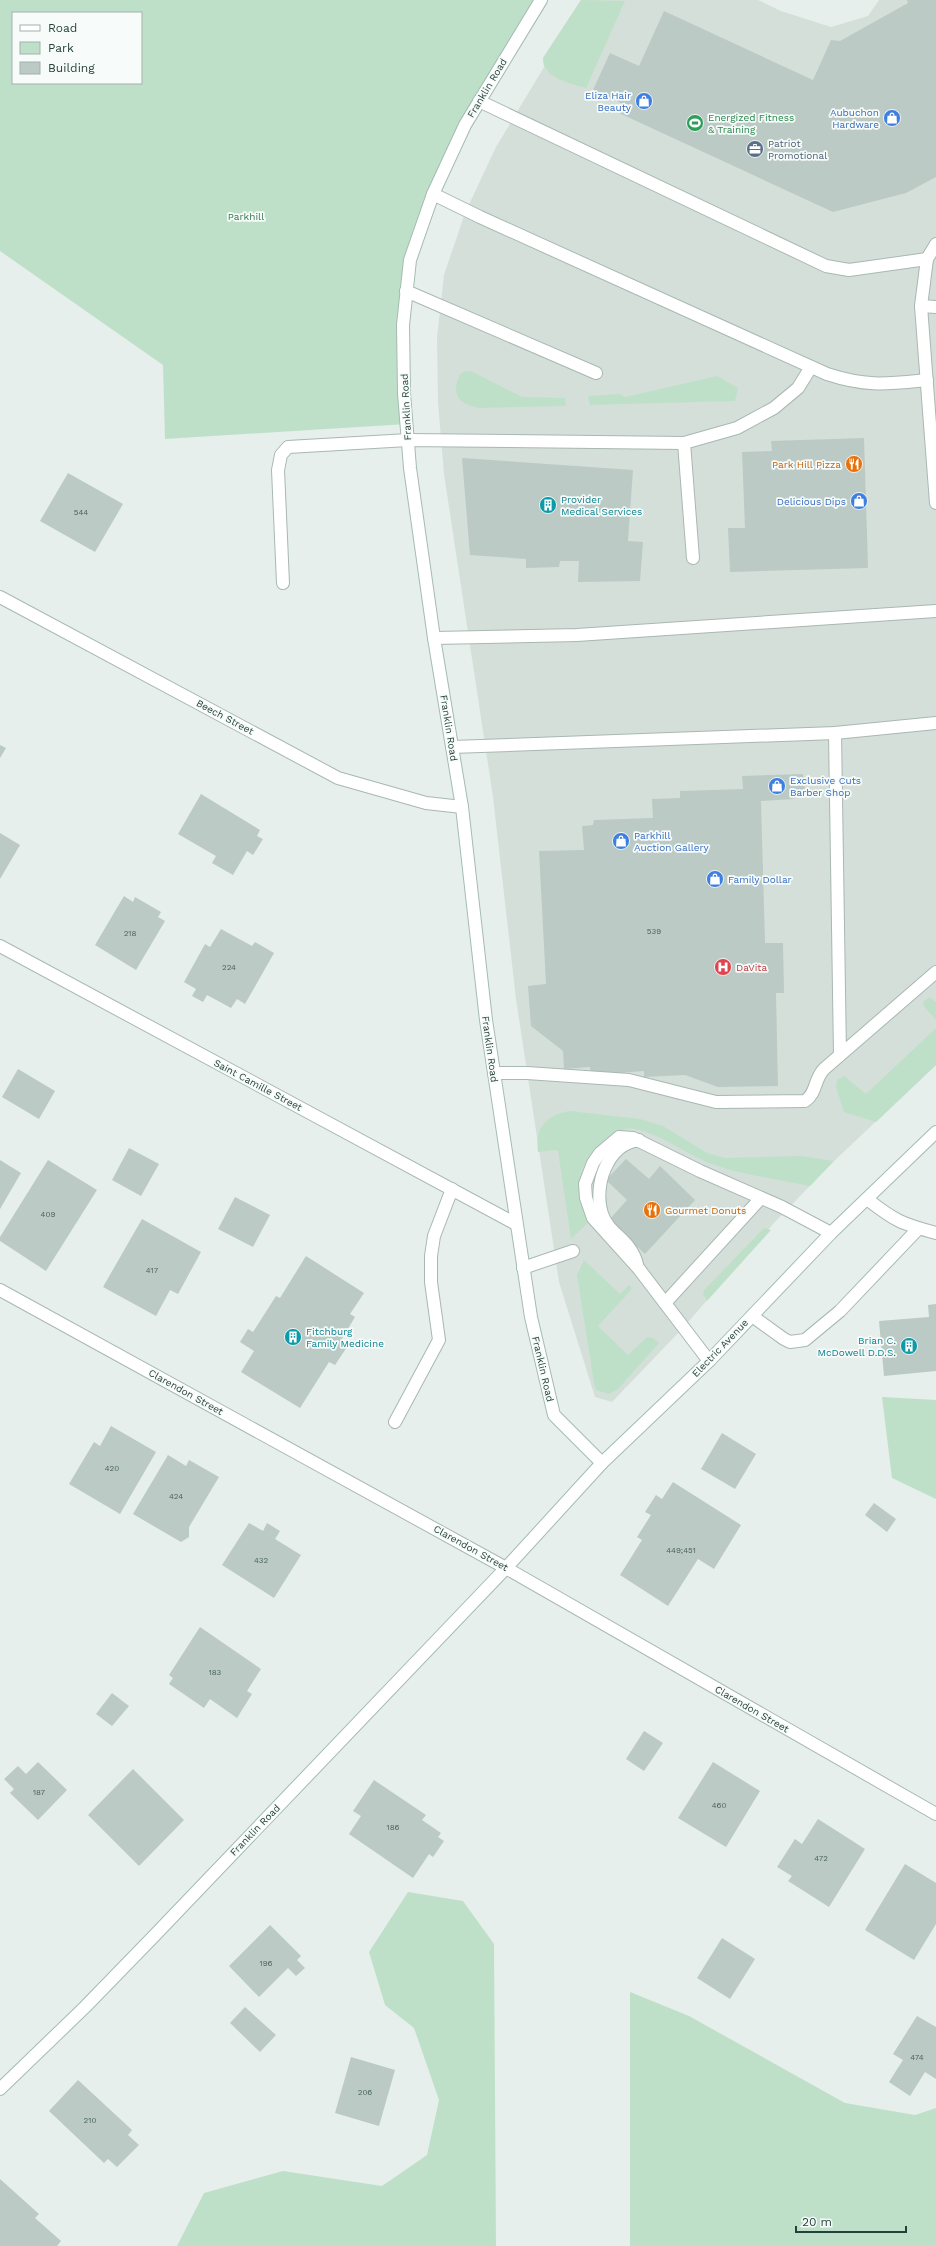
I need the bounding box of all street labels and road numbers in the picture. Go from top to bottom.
street label: Franklin Road [465,56,509,120]
street label: Franklin Road [399,373,413,441]
street label: Franklin Road [438,694,460,762]
street label: Beech Street [194,697,256,737]
street label: Franklin Road [480,1015,500,1083]
street label: Saint Camille Street [212,1057,305,1113]
street label: Electric Avenue [690,1317,750,1379]
street label: Franklin Road [530,1335,556,1403]
street label: Clarendon Street [147,1367,226,1417]
street label: Clarendon Street [432,1523,511,1573]
street label: Clarendon Street [713,1683,792,1735]
street label: Franklin Road [228,1802,282,1858]

